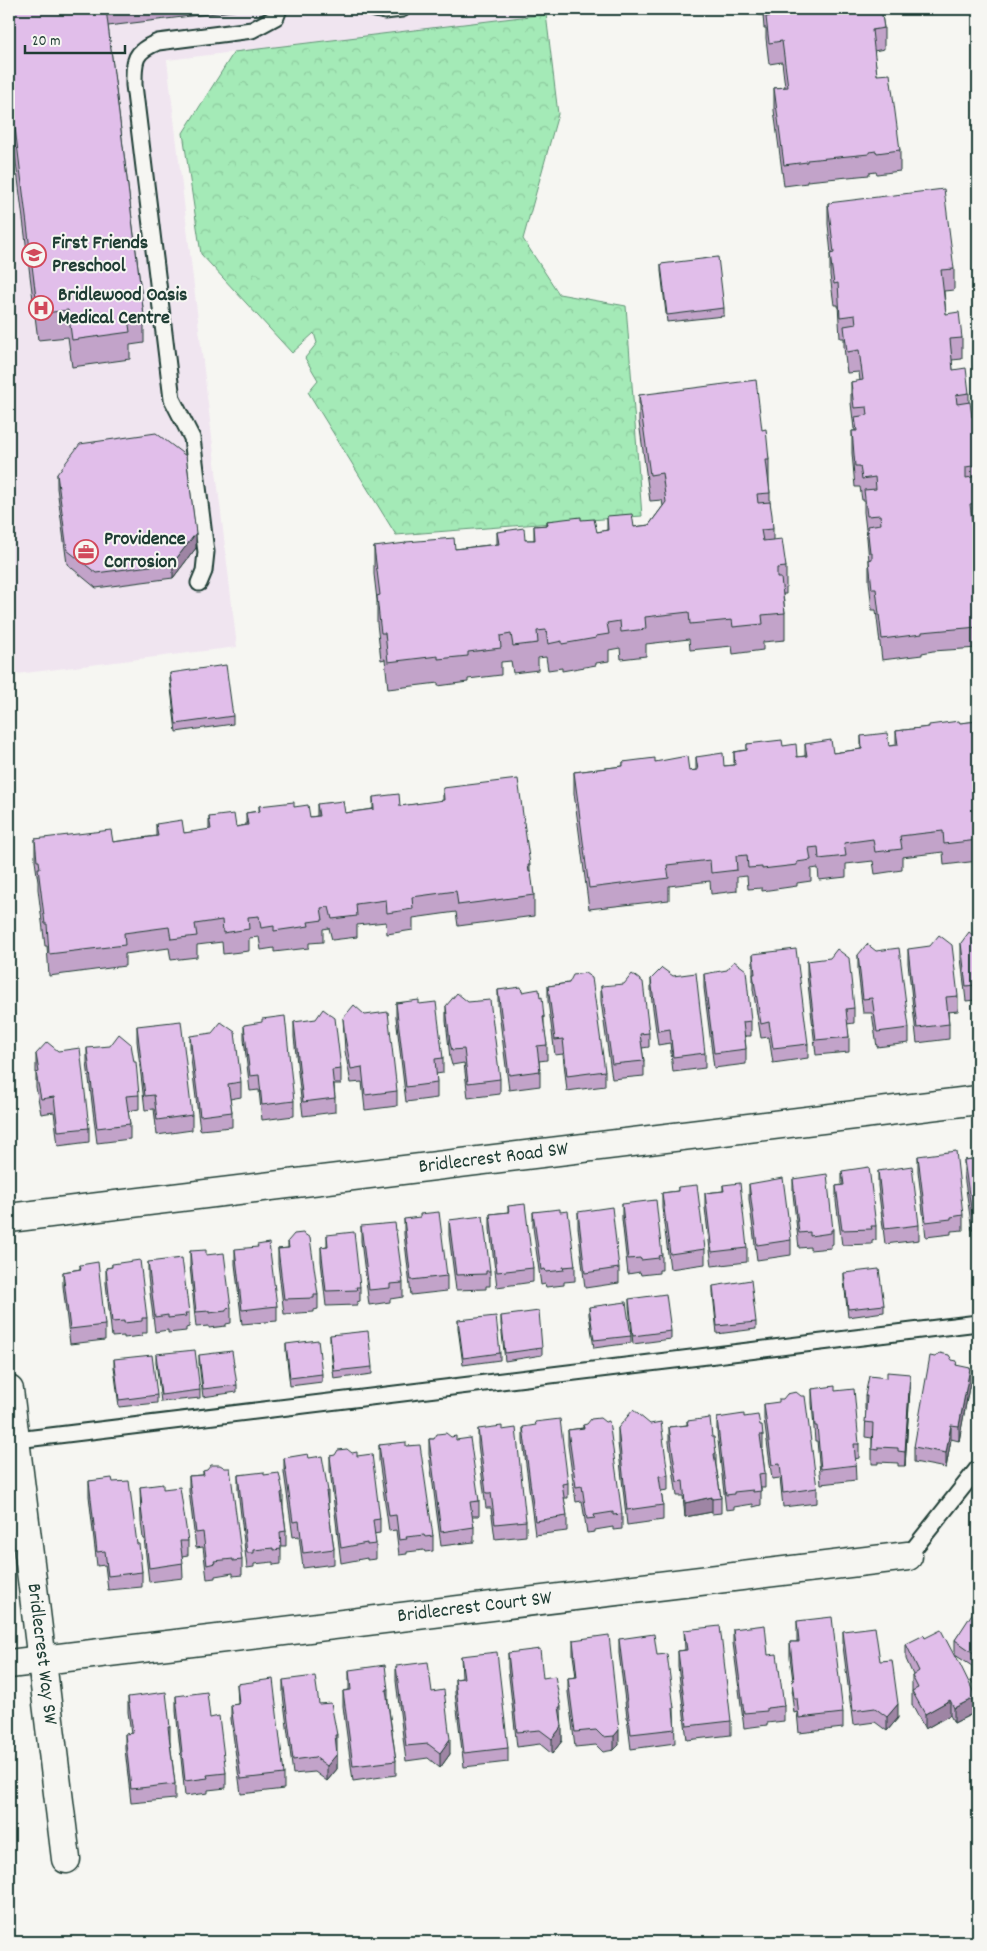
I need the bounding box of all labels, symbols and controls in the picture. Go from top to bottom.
scale bar [25,22,125,54]
text: 20 m [32,31,60,53]
place label: First Friends Preschool [52,230,148,281]
school or university icon: First Friends Preschool [21,242,47,268]
place label: Bridlewood Oasis Medical Centre [58,282,188,333]
hospital icon: Bridlewood Oasis Medical Centre [28,295,54,321]
place label: Providence Corrosion [104,526,186,577]
office icon: Providence Corrosion [73,539,99,565]
street label: Bridlecrest Road SW [417,1136,570,1182]
street label: Bridlecrest Way SW [19,1582,64,1727]
street label: Bridlecrest Court SW [396,1585,554,1631]

